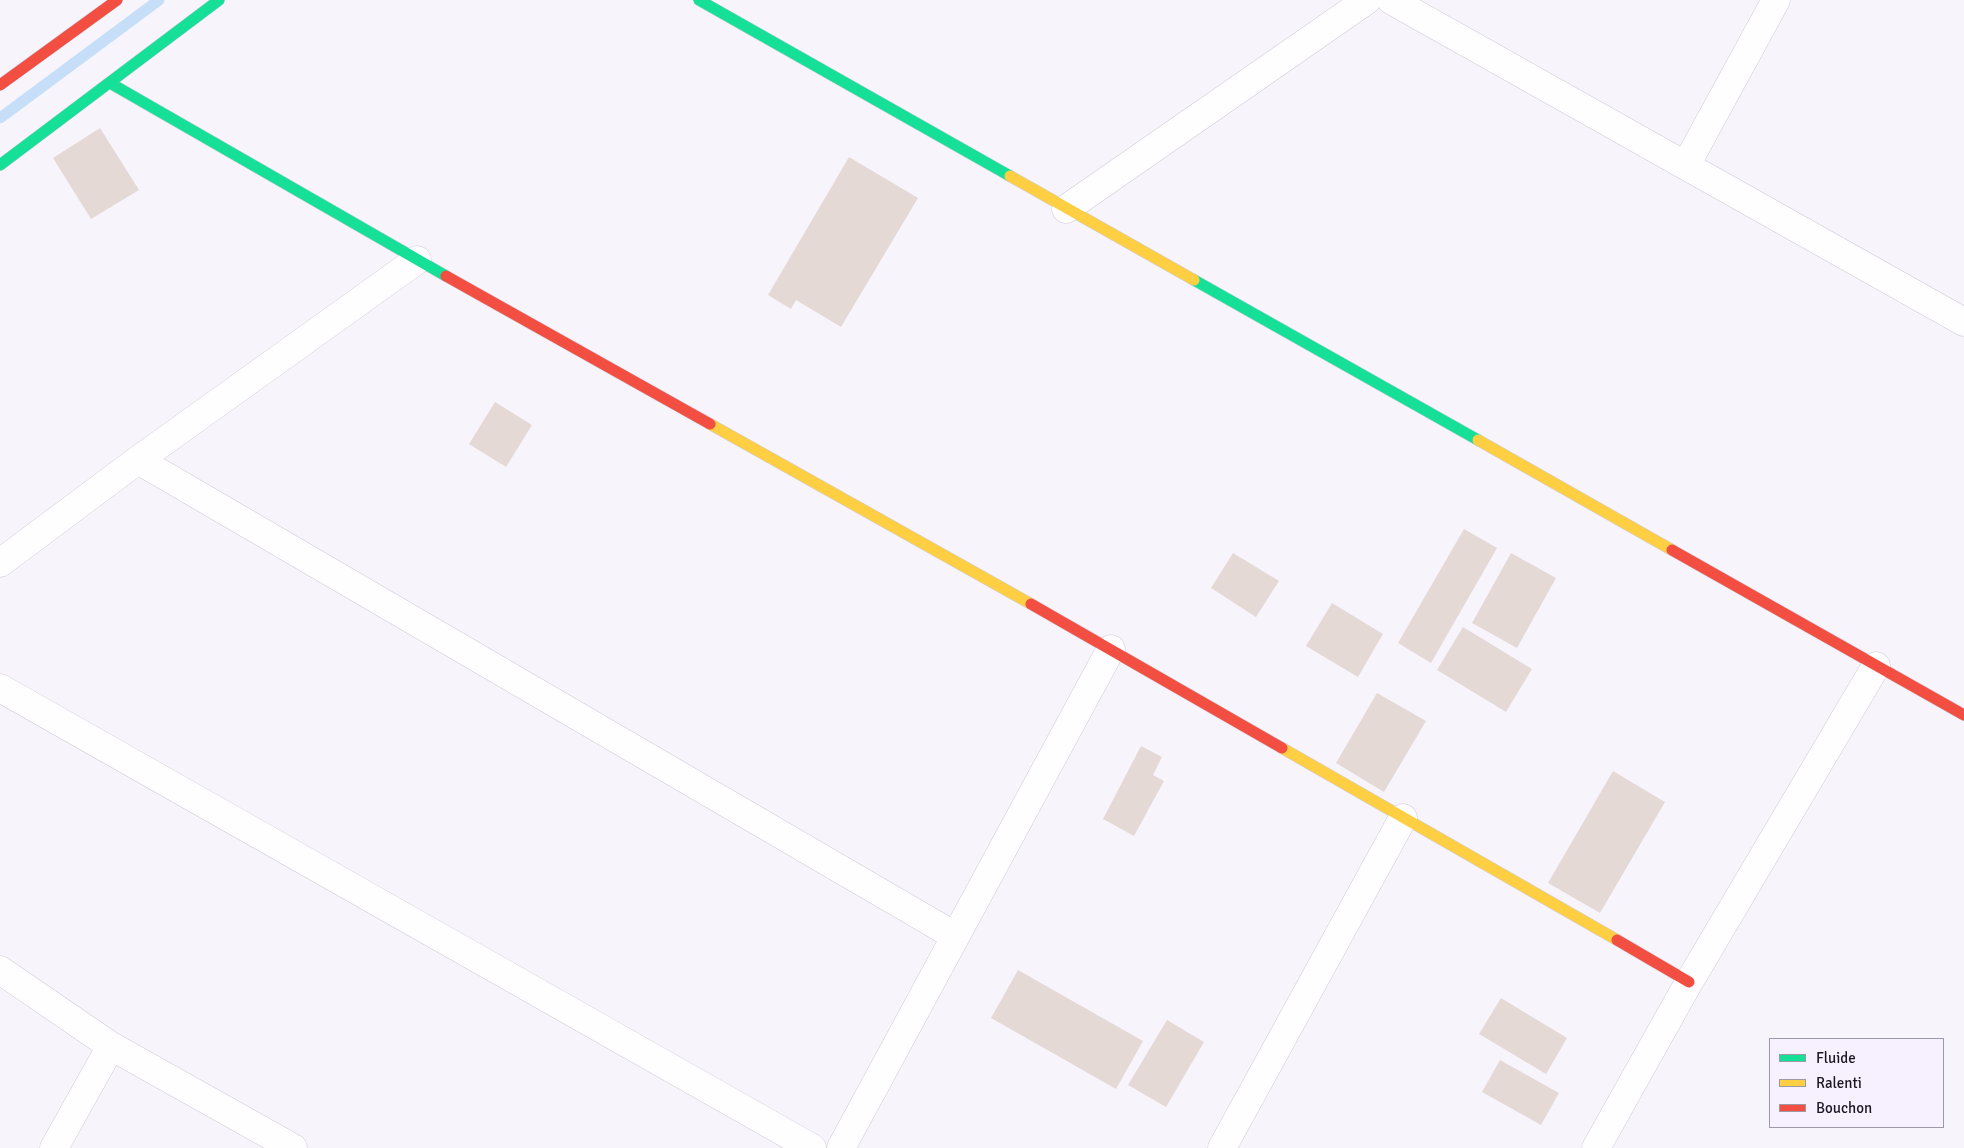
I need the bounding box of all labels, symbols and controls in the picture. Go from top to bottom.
legend [1769,1038,1944,1128]
text: Fluide [1816,1049,1856,1067]
text: Ralenti [1816,1074,1862,1092]
text: Bouchon [1816,1099,1872,1117]

